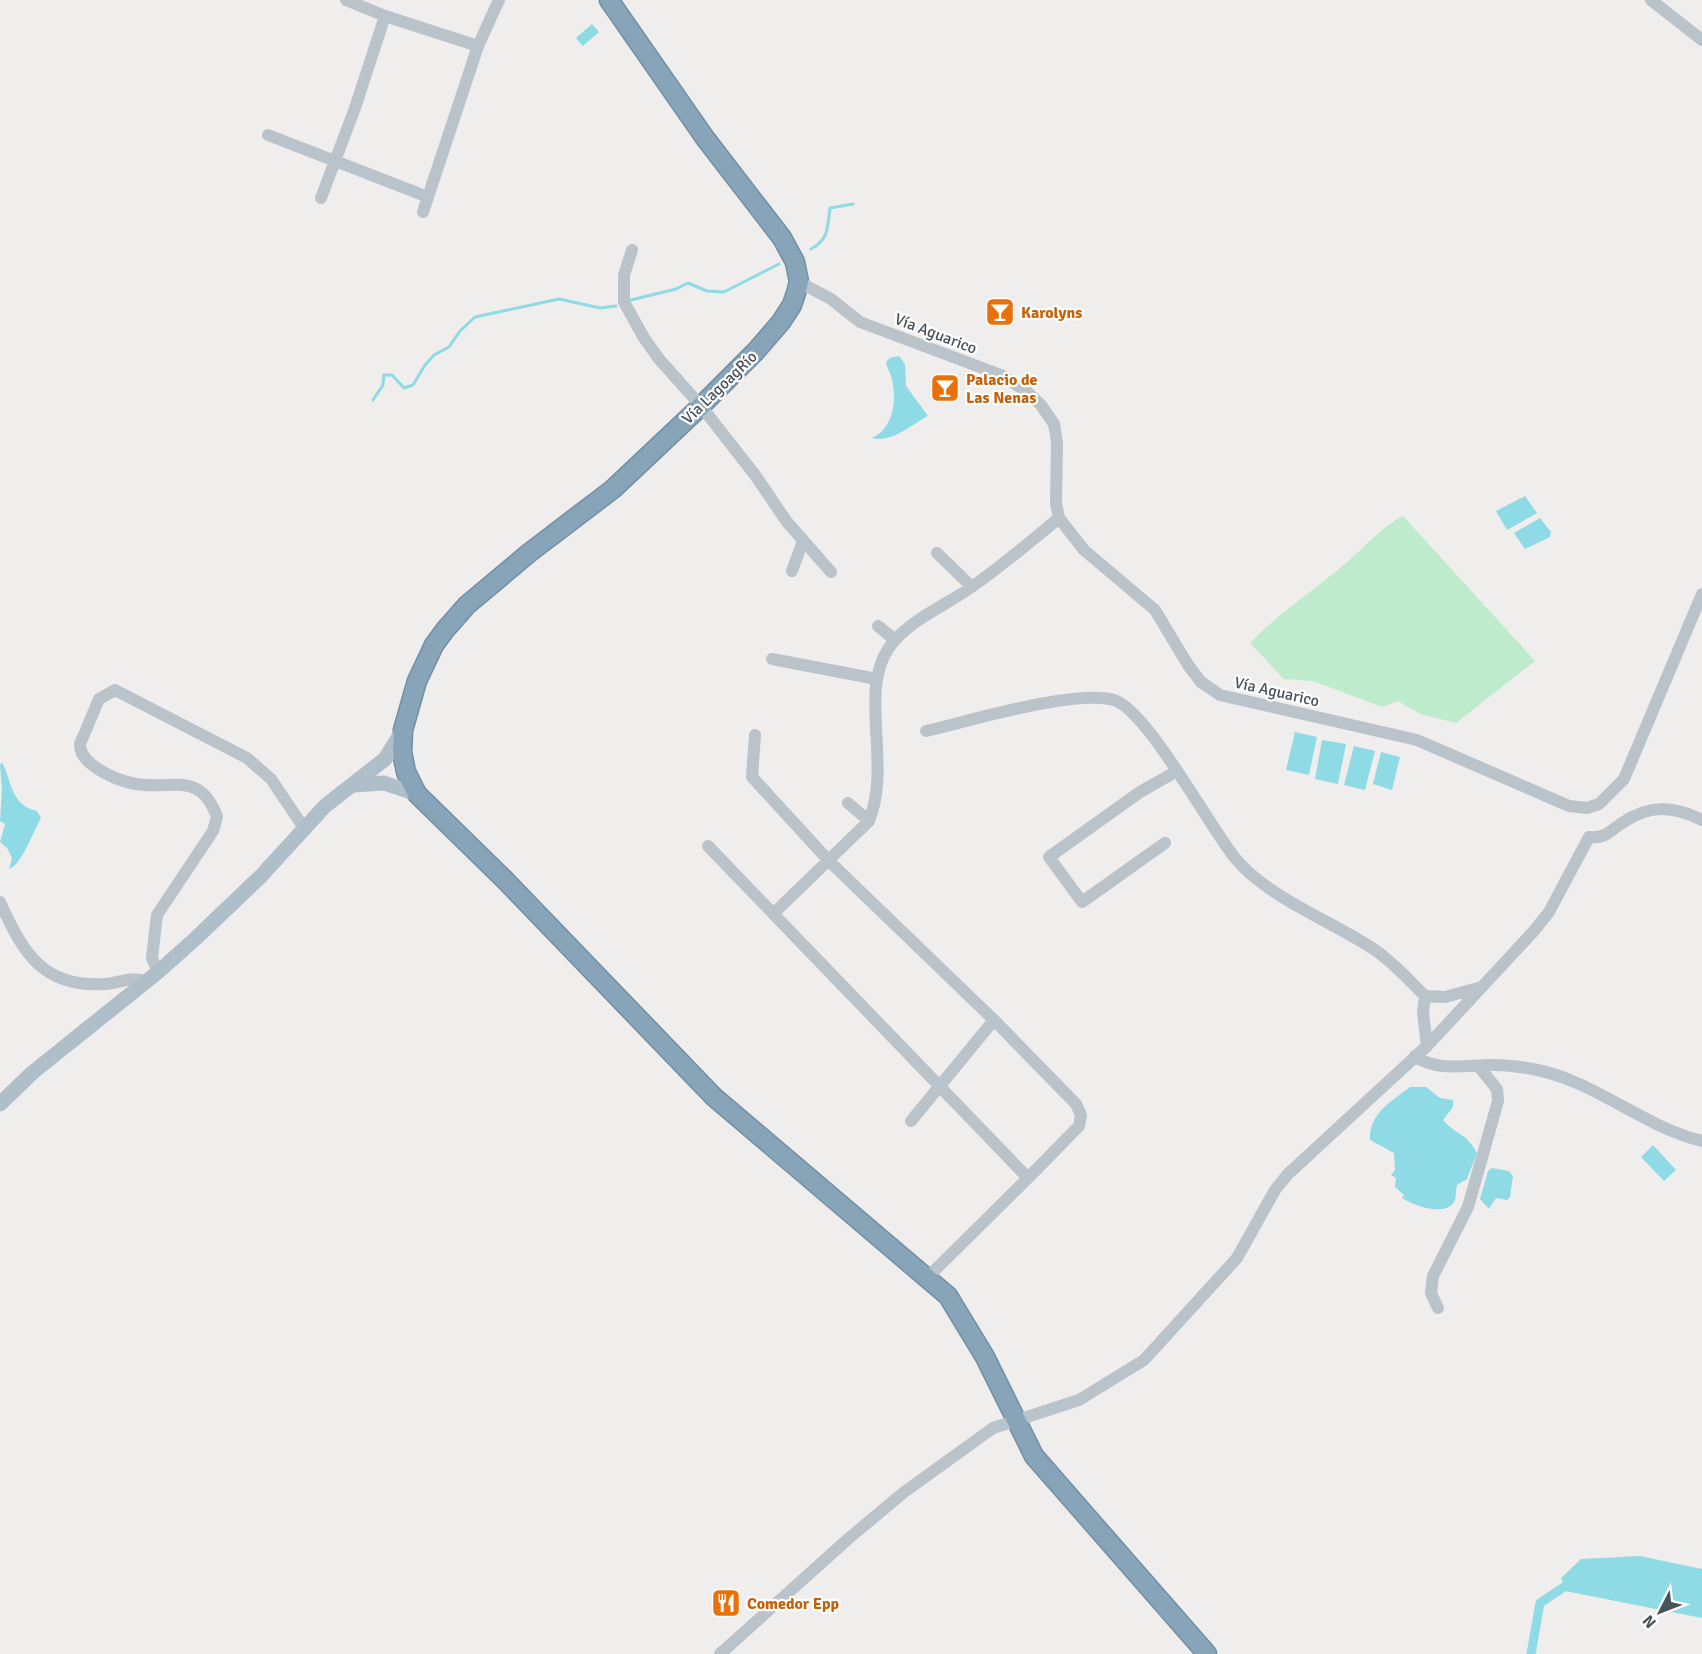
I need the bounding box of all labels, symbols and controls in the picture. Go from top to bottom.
bar icon: Karolyns [984,296,1016,328]
place label: Karolyns [1021,303,1082,323]
street label: Vía Aguarico [892,309,980,359]
street label: Vía LagoagRío [678,347,762,429]
place label: Palacio de Las Nenas [966,370,1037,408]
bar icon: Palacio de Las Nenas [929,372,961,404]
street label: Vía Aguarico [1232,673,1321,711]
north arrow [1630,1582,1690,1642]
restaurant icon: Comedor Epp [710,1587,742,1619]
place label: Comedor Epp [747,1594,840,1614]
text: N [1638,1611,1661,1632]

